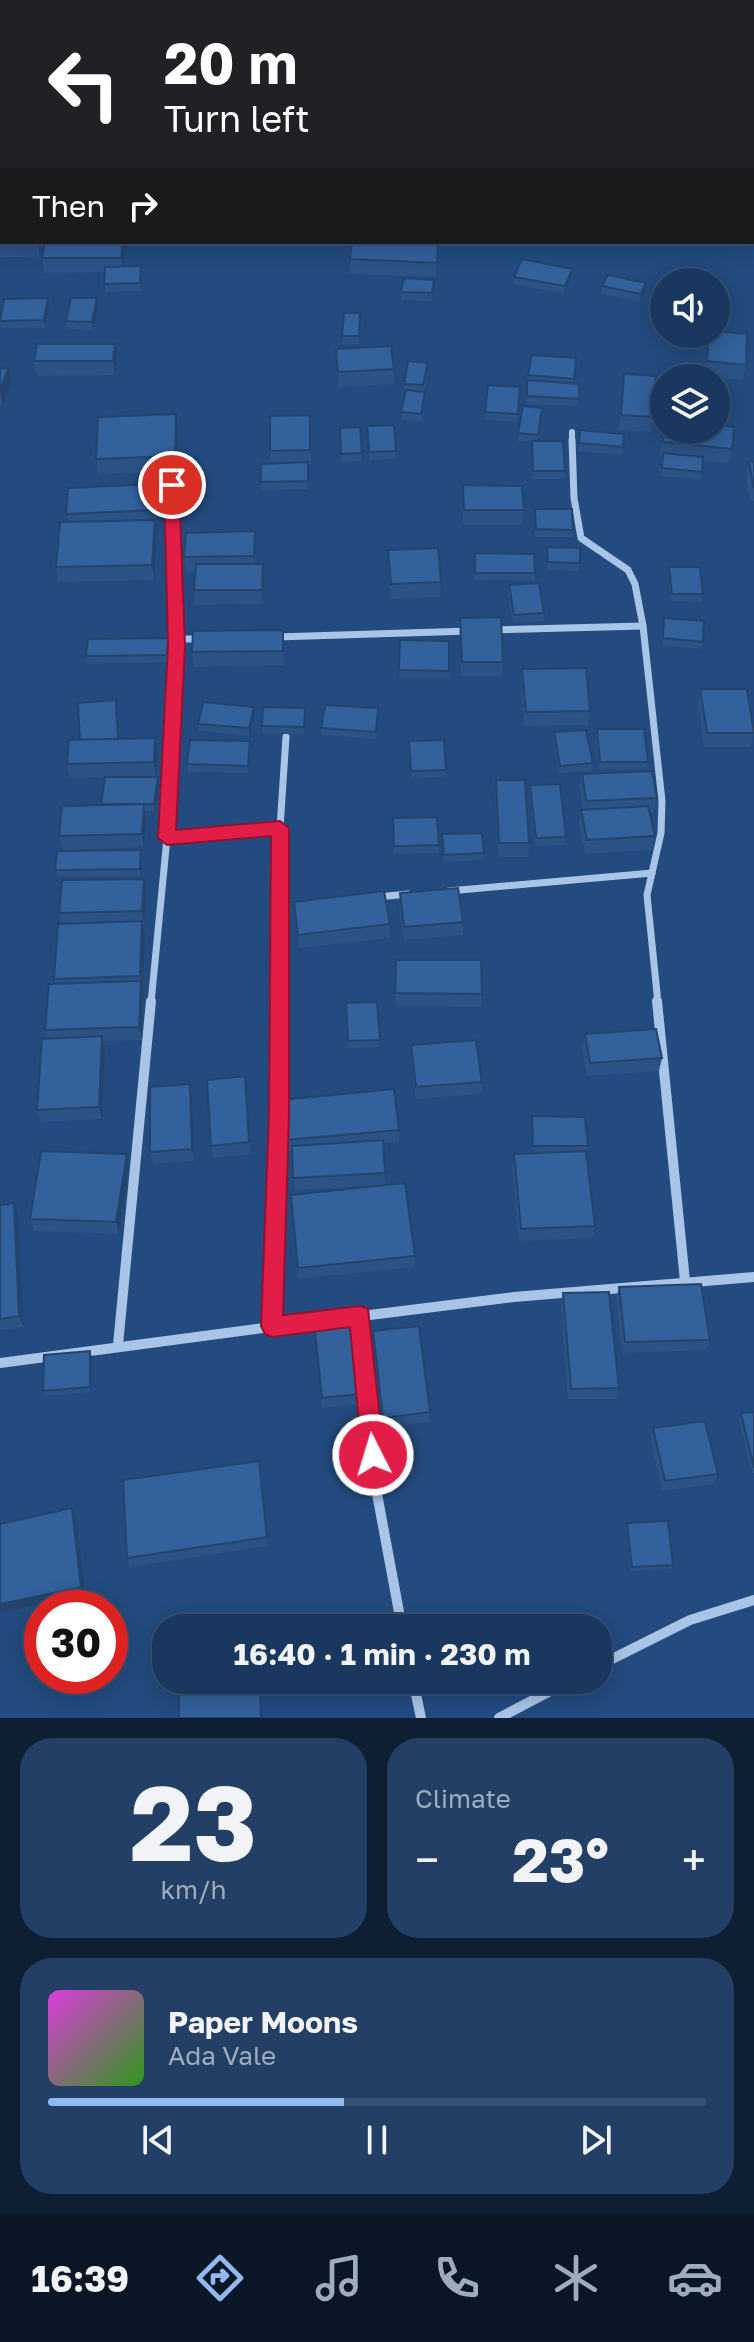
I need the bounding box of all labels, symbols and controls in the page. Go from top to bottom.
text: 20 m [164,29,298,96]
icon: left [32,32,136,136]
text: Turn left [164,97,310,140]
icon: right [121,184,165,228]
text: Then [32,188,105,224]
map controls [650,268,730,444]
button: sound [650,268,730,348]
button: layers [650,364,730,444]
pin [138,451,206,519]
icon: arrive [150,463,194,507]
position arrow [331,1413,415,1497]
speed limit sign: 30 [24,1590,128,1694]
text: 16:40 · 1 min · 230 m [234,1636,530,1672]
text: 23 [130,1759,257,1884]
text: Climate [415,1783,511,1814]
text: 23° [512,1823,609,1895]
text: − [415,1833,439,1886]
text: + [682,1833,706,1886]
text: km/h [160,1874,227,1905]
text: Paper Moons [168,2004,358,2040]
text: Ada Vale [168,2040,276,2071]
icon: previous [136,2118,180,2162]
icon: pause [355,2118,399,2162]
icon: next [574,2118,618,2162]
icon: directions [192,2250,248,2306]
icon: music [311,2250,367,2306]
icon: phone [429,2250,485,2306]
icon: climate [548,2250,604,2306]
icon: car [667,2250,723,2306]
text: 16:39 [31,2257,129,2300]

